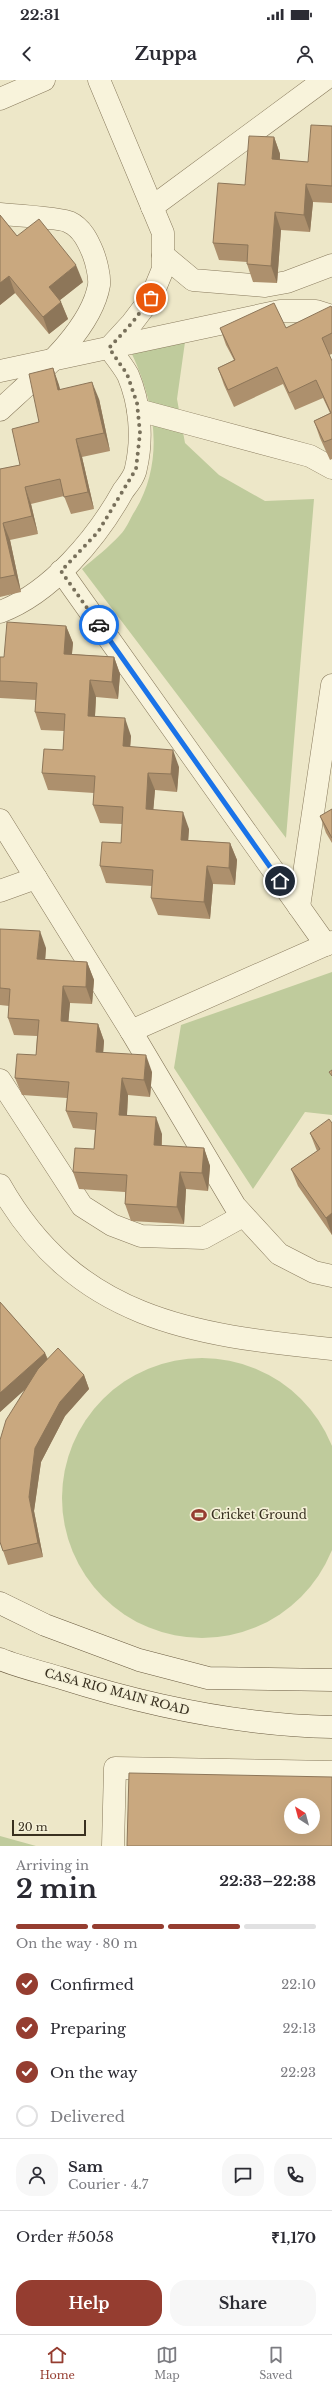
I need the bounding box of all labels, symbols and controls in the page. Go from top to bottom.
text: 22:31 [20,5,60,24]
icon: back [16,43,38,65]
text: Zuppa [135,43,197,65]
icon: person [294,43,316,65]
pin [134,281,168,315]
icon: bag [140,287,162,309]
courier [79,605,119,645]
icon: car [88,614,110,636]
pin [263,864,297,898]
icon: home [269,870,291,892]
sports icon: Cricket Ground [190,1506,208,1524]
place label: Cricket Ground [211,1507,307,1522]
street label: CASA RIO MAIN ROAD [43,1665,191,1718]
north arrow [284,1798,320,1834]
map controls [284,1798,320,1834]
scale bar [12,1818,86,1837]
text: 20 m [18,1820,48,1834]
text: Arriving in [16,1857,89,1874]
text: 22:33–22:38 [219,1871,316,1890]
text: 2 min [16,1873,97,1905]
text: On the way · 80 m [16,1935,137,1952]
icon: check [16,1973,38,1995]
text: Confirmed [50,1975,134,1994]
text: 22:10 [281,1976,316,1993]
icon: check [16,2017,38,2039]
text: Preparing [50,2019,126,2038]
text: 22:13 [282,2020,316,2037]
icon: check [16,2061,38,2083]
text: On the way [50,2063,138,2082]
text: 22:23 [280,2064,316,2081]
text: Delivered [50,2107,125,2126]
button: person [16,2154,58,2196]
button: chat [222,2154,264,2196]
button: phone [274,2154,316,2196]
text: Sam [68,2157,103,2176]
text: Courier · 4.7 [68,2176,148,2193]
text: Order #5058 [16,2227,114,2246]
text: ₹1,170 [271,2228,316,2247]
button: Help [16,2280,162,2326]
button: Share [170,2280,316,2326]
tab: Home [40,2344,75,2382]
tab: Map [154,2344,180,2382]
tab: Saved [259,2344,292,2382]

